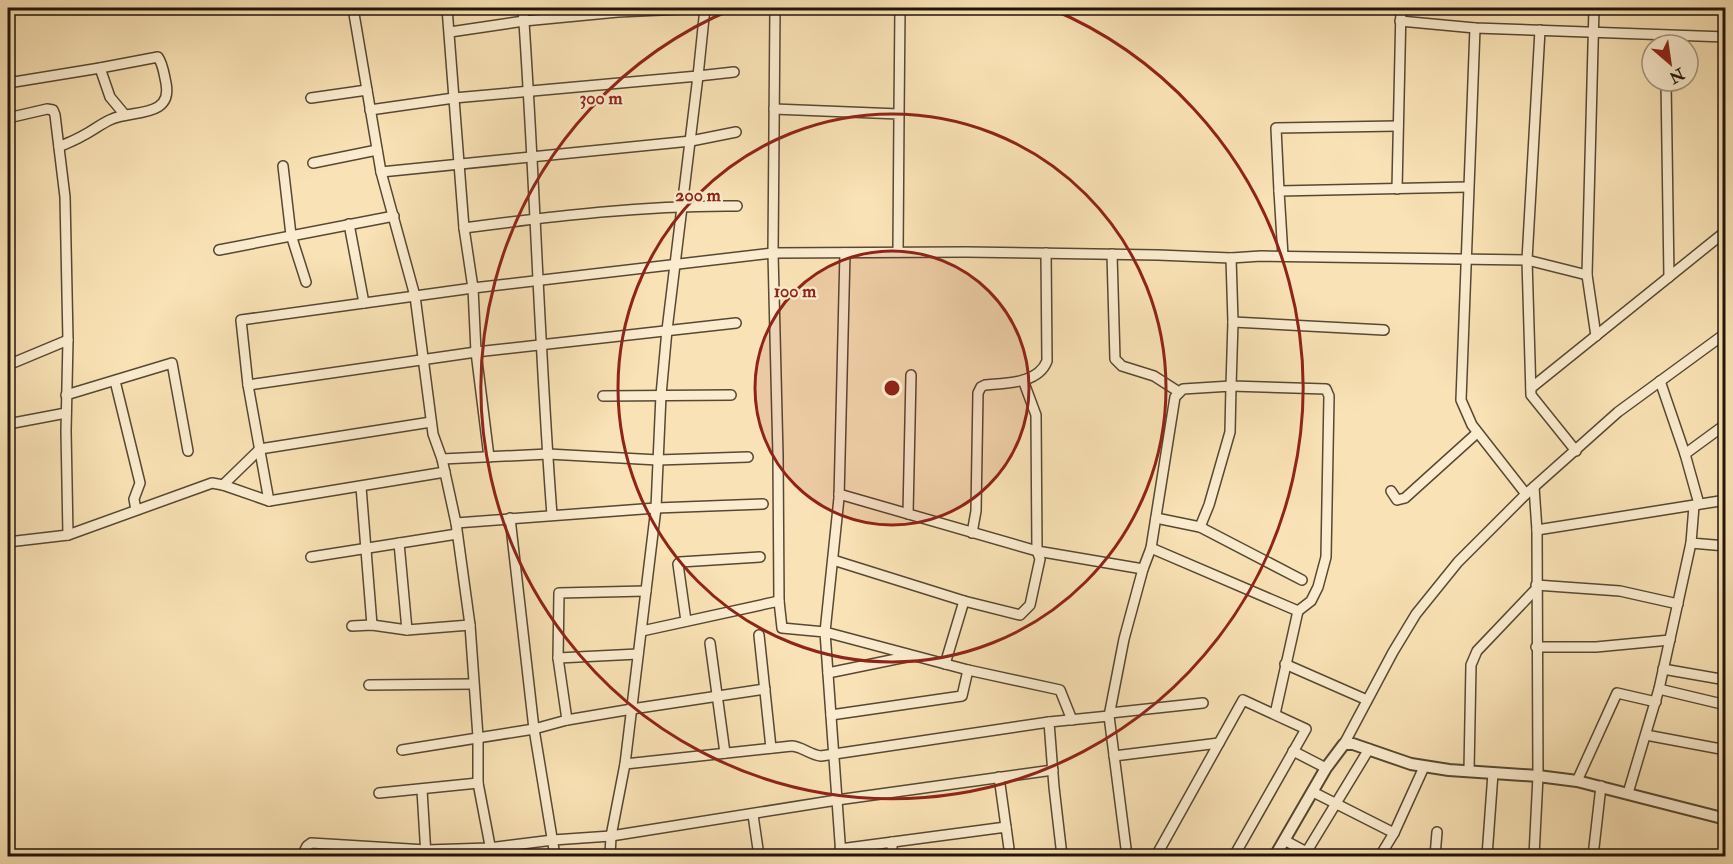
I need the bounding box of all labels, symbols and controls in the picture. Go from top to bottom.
north arrow [1640,33,1700,93]
text: N [1665,63,1689,88]
text: 300 m [579,87,624,110]
text: 200 m [675,184,722,207]
text: 100 m [774,280,817,303]
centre of rings [882,378,902,398]

